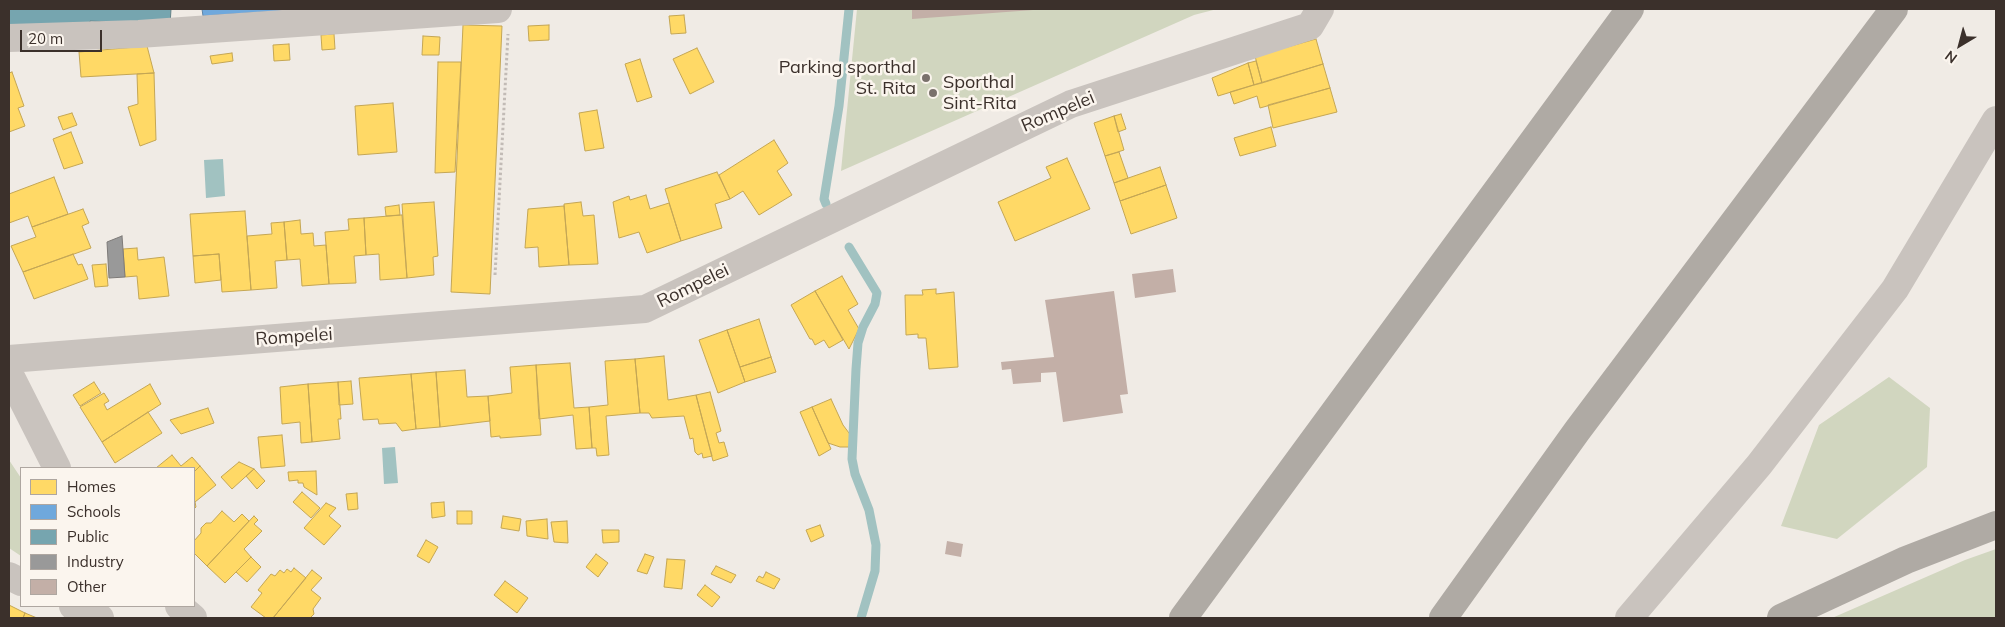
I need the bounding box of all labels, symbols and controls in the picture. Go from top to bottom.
scale bar [22,20,105,52]
north arrow [1935,20,1985,70]
text: 20 m [28,29,63,48]
text: N [1941,47,1961,67]
place label: Parking sporthal St. Rita [779,57,916,100]
marker: Parking sporthal St. Rita [920,72,932,84]
place label: Sporthal Sint-Rita [943,72,1017,115]
marker: Sporthal Sint-Rita [927,87,939,99]
street label: Rompelei [1018,87,1098,137]
street label: Rompelei [654,259,732,313]
street label: Rompelei [255,324,333,350]
legend [20,467,195,607]
text: Homes [67,477,116,496]
text: Schools [67,502,121,521]
text: Public [67,527,109,546]
text: Industry [67,552,124,571]
text: Other [67,577,106,596]

